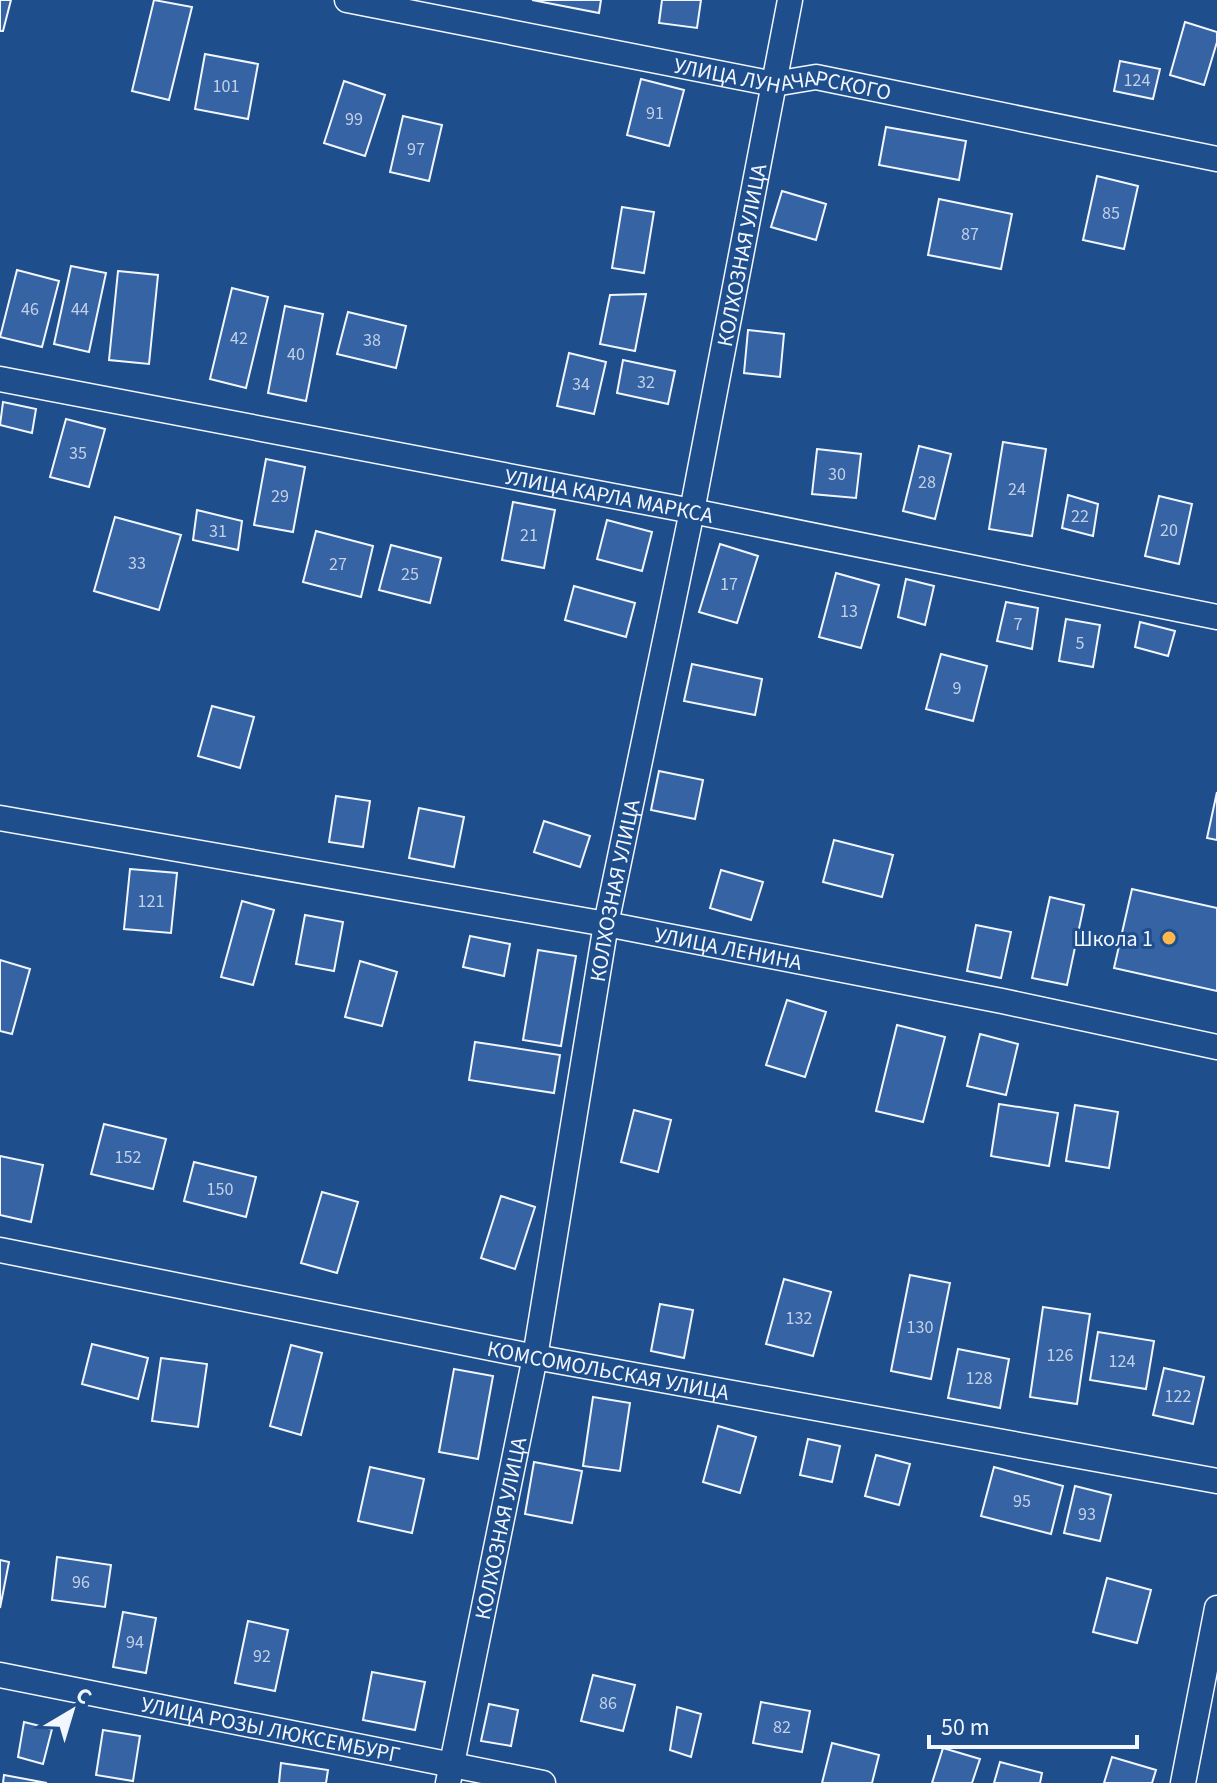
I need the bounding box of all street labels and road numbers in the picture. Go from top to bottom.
street label: УЛИЦА ЛУНАЧАРСКОГО [671,50,894,109]
street label: КОЛХОЗНАЯ УЛИЦА [709,161,775,349]
street label: УЛИЦА КАРЛА МАРКСА [502,461,716,532]
street label: КОЛХОЗНАЯ УЛИЦА [582,796,649,984]
street label: УЛИЦА ЛЕНИНА [652,919,805,979]
street label: КОМСОМОЛЬСКАЯ УЛИЦА [484,1333,732,1409]
street label: КОЛХОЗНАЯ УЛИЦА [467,1434,535,1623]
street label: УЛИЦА РОЗЫ ЛЮКСЕМБУРГ [138,1688,403,1771]

